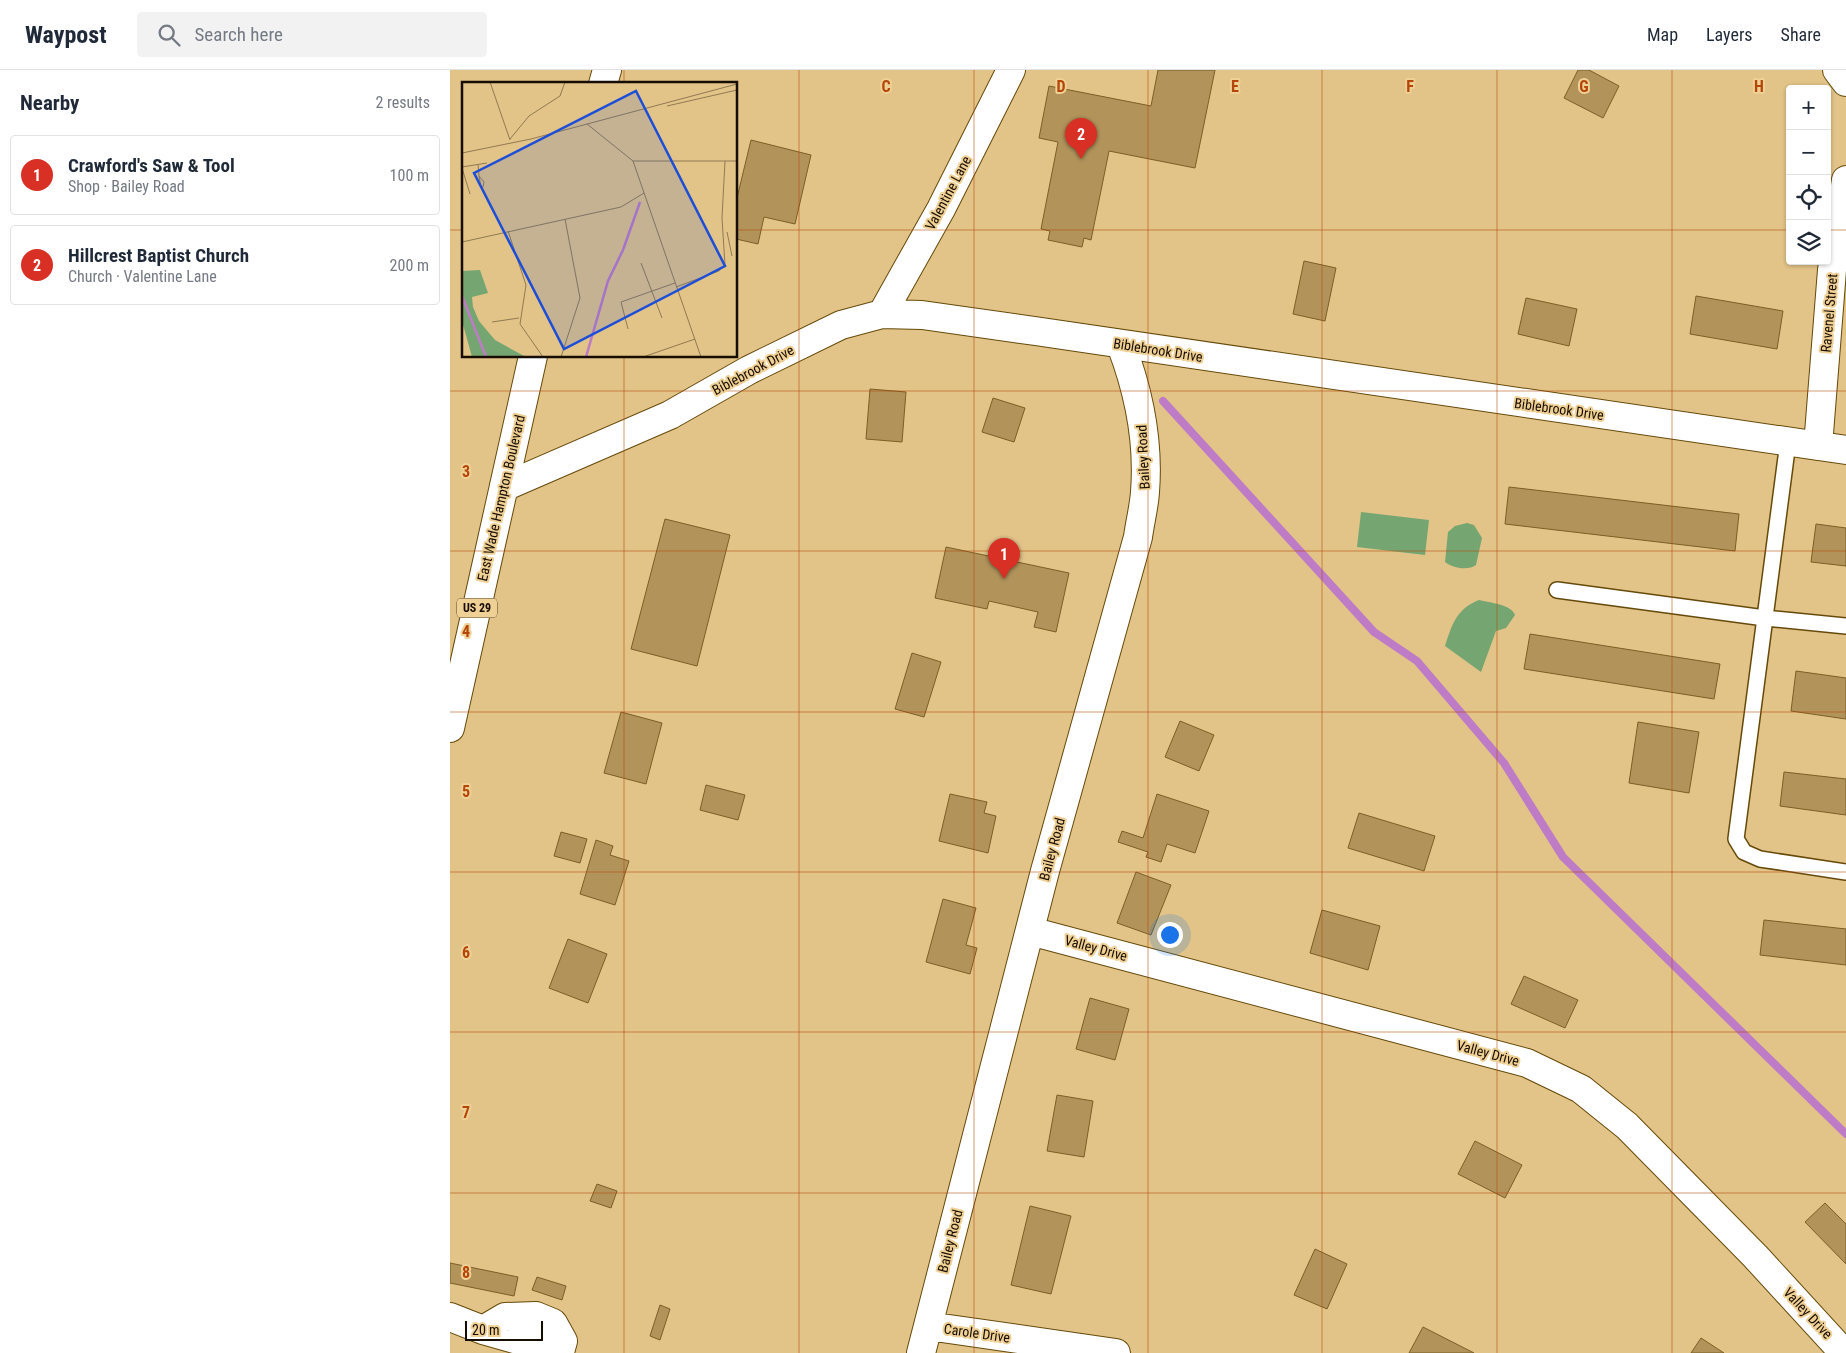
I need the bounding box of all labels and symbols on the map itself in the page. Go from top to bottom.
text: C [881,77,891,96]
text: D [1056,77,1066,96]
text: E [1231,77,1239,96]
text: F [1406,77,1414,96]
text: G [1579,77,1589,96]
text: H [1754,77,1764,96]
inset map [462,82,738,358]
pin: 2 [1065,118,1097,159]
street label: Valentine Lane [922,153,974,233]
street label: Ravenel Street [1818,273,1840,353]
street label: Biblebrook Drive [1112,335,1204,365]
street label: Biblebrook Drive [709,342,797,398]
street label: Biblebrook Drive [1513,395,1605,423]
street label: East Wade Hampton Boulevard [474,413,528,583]
street label: Bailey Road [1133,424,1153,490]
text: 3 [462,462,470,481]
pin: 1 [988,538,1020,579]
road number: US 29 [457,598,497,618]
text: 4 [462,622,470,641]
text: 5 [462,782,470,801]
street label: Bailey Road [1036,816,1068,882]
your location [1157,922,1183,948]
street label: Valley Drive [1063,932,1129,964]
text: 6 [462,943,470,962]
street label: Valley Drive [1455,1037,1521,1069]
text: 7 [462,1103,470,1122]
street label: Bailey Road [934,1208,966,1274]
text: 8 [462,1263,470,1282]
street label: Valley Drive [1780,1284,1836,1342]
scale bar [465,1318,542,1341]
street label: Carole Drive [943,1320,1012,1346]

